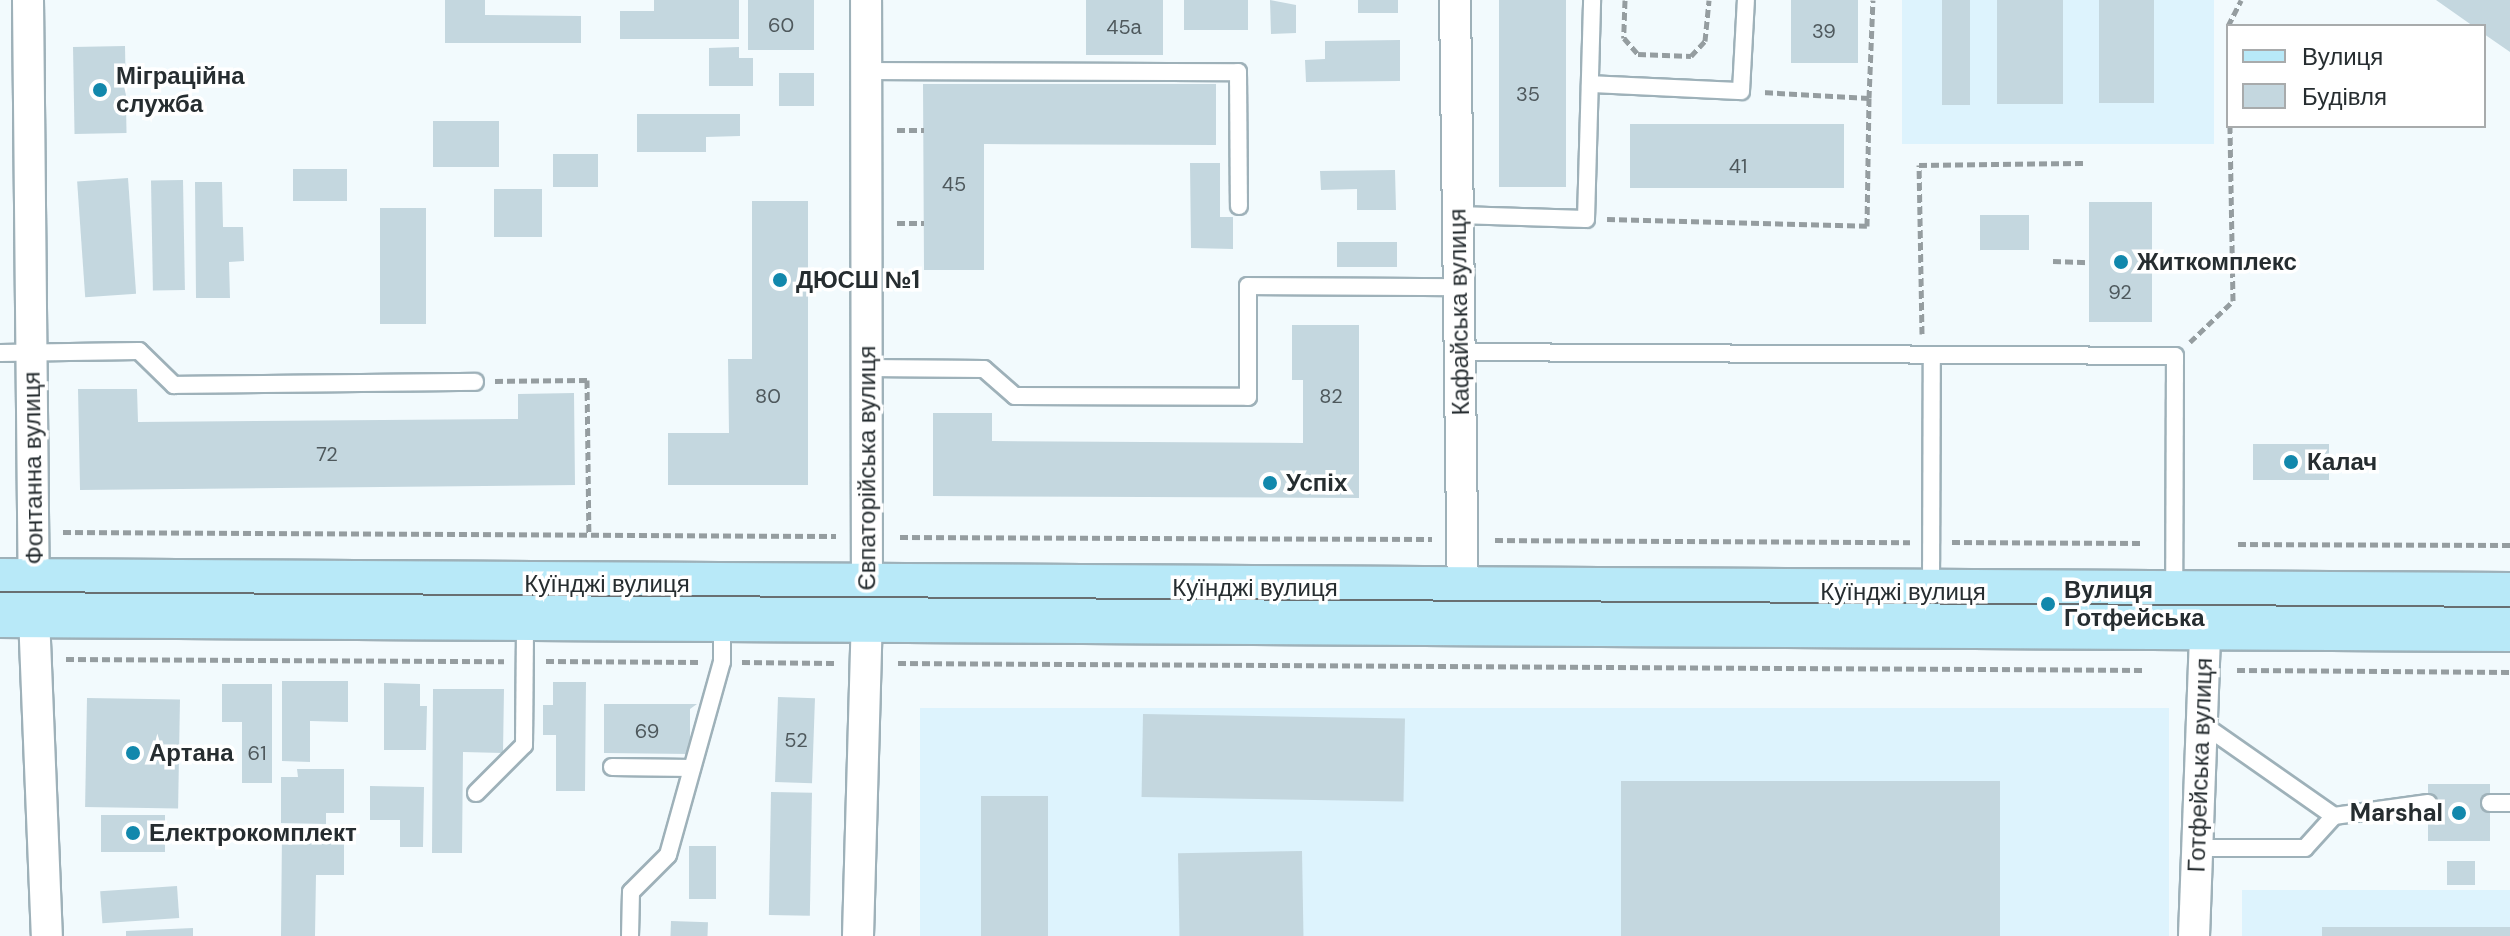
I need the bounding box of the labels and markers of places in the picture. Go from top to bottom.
place label: Міграційна служба [116,62,245,118]
marker: Міграційна служба [91,81,109,99]
place label: Житкомплекс [2137,248,2297,276]
marker: Житкомплекс [2112,253,2130,271]
place label: ДЮСШ №1 [796,266,920,294]
marker: ДЮСШ №1 [771,271,789,289]
place label: Калач [2307,448,2377,476]
marker: Калач [2282,453,2300,471]
place label: Успіх [1286,469,1347,497]
marker: Успіх [1261,474,1279,492]
place label: Вулиця Готфейська [2064,576,2204,632]
marker: Вулиця Готфейська [2039,595,2057,613]
place label: Артана [149,739,234,767]
marker: Артана [124,744,142,762]
place label: Marshal [2350,799,2443,827]
marker: Marshal [2450,804,2468,822]
place label: Електрокомплект [149,819,357,847]
marker: Електрокомплект [124,824,142,842]

